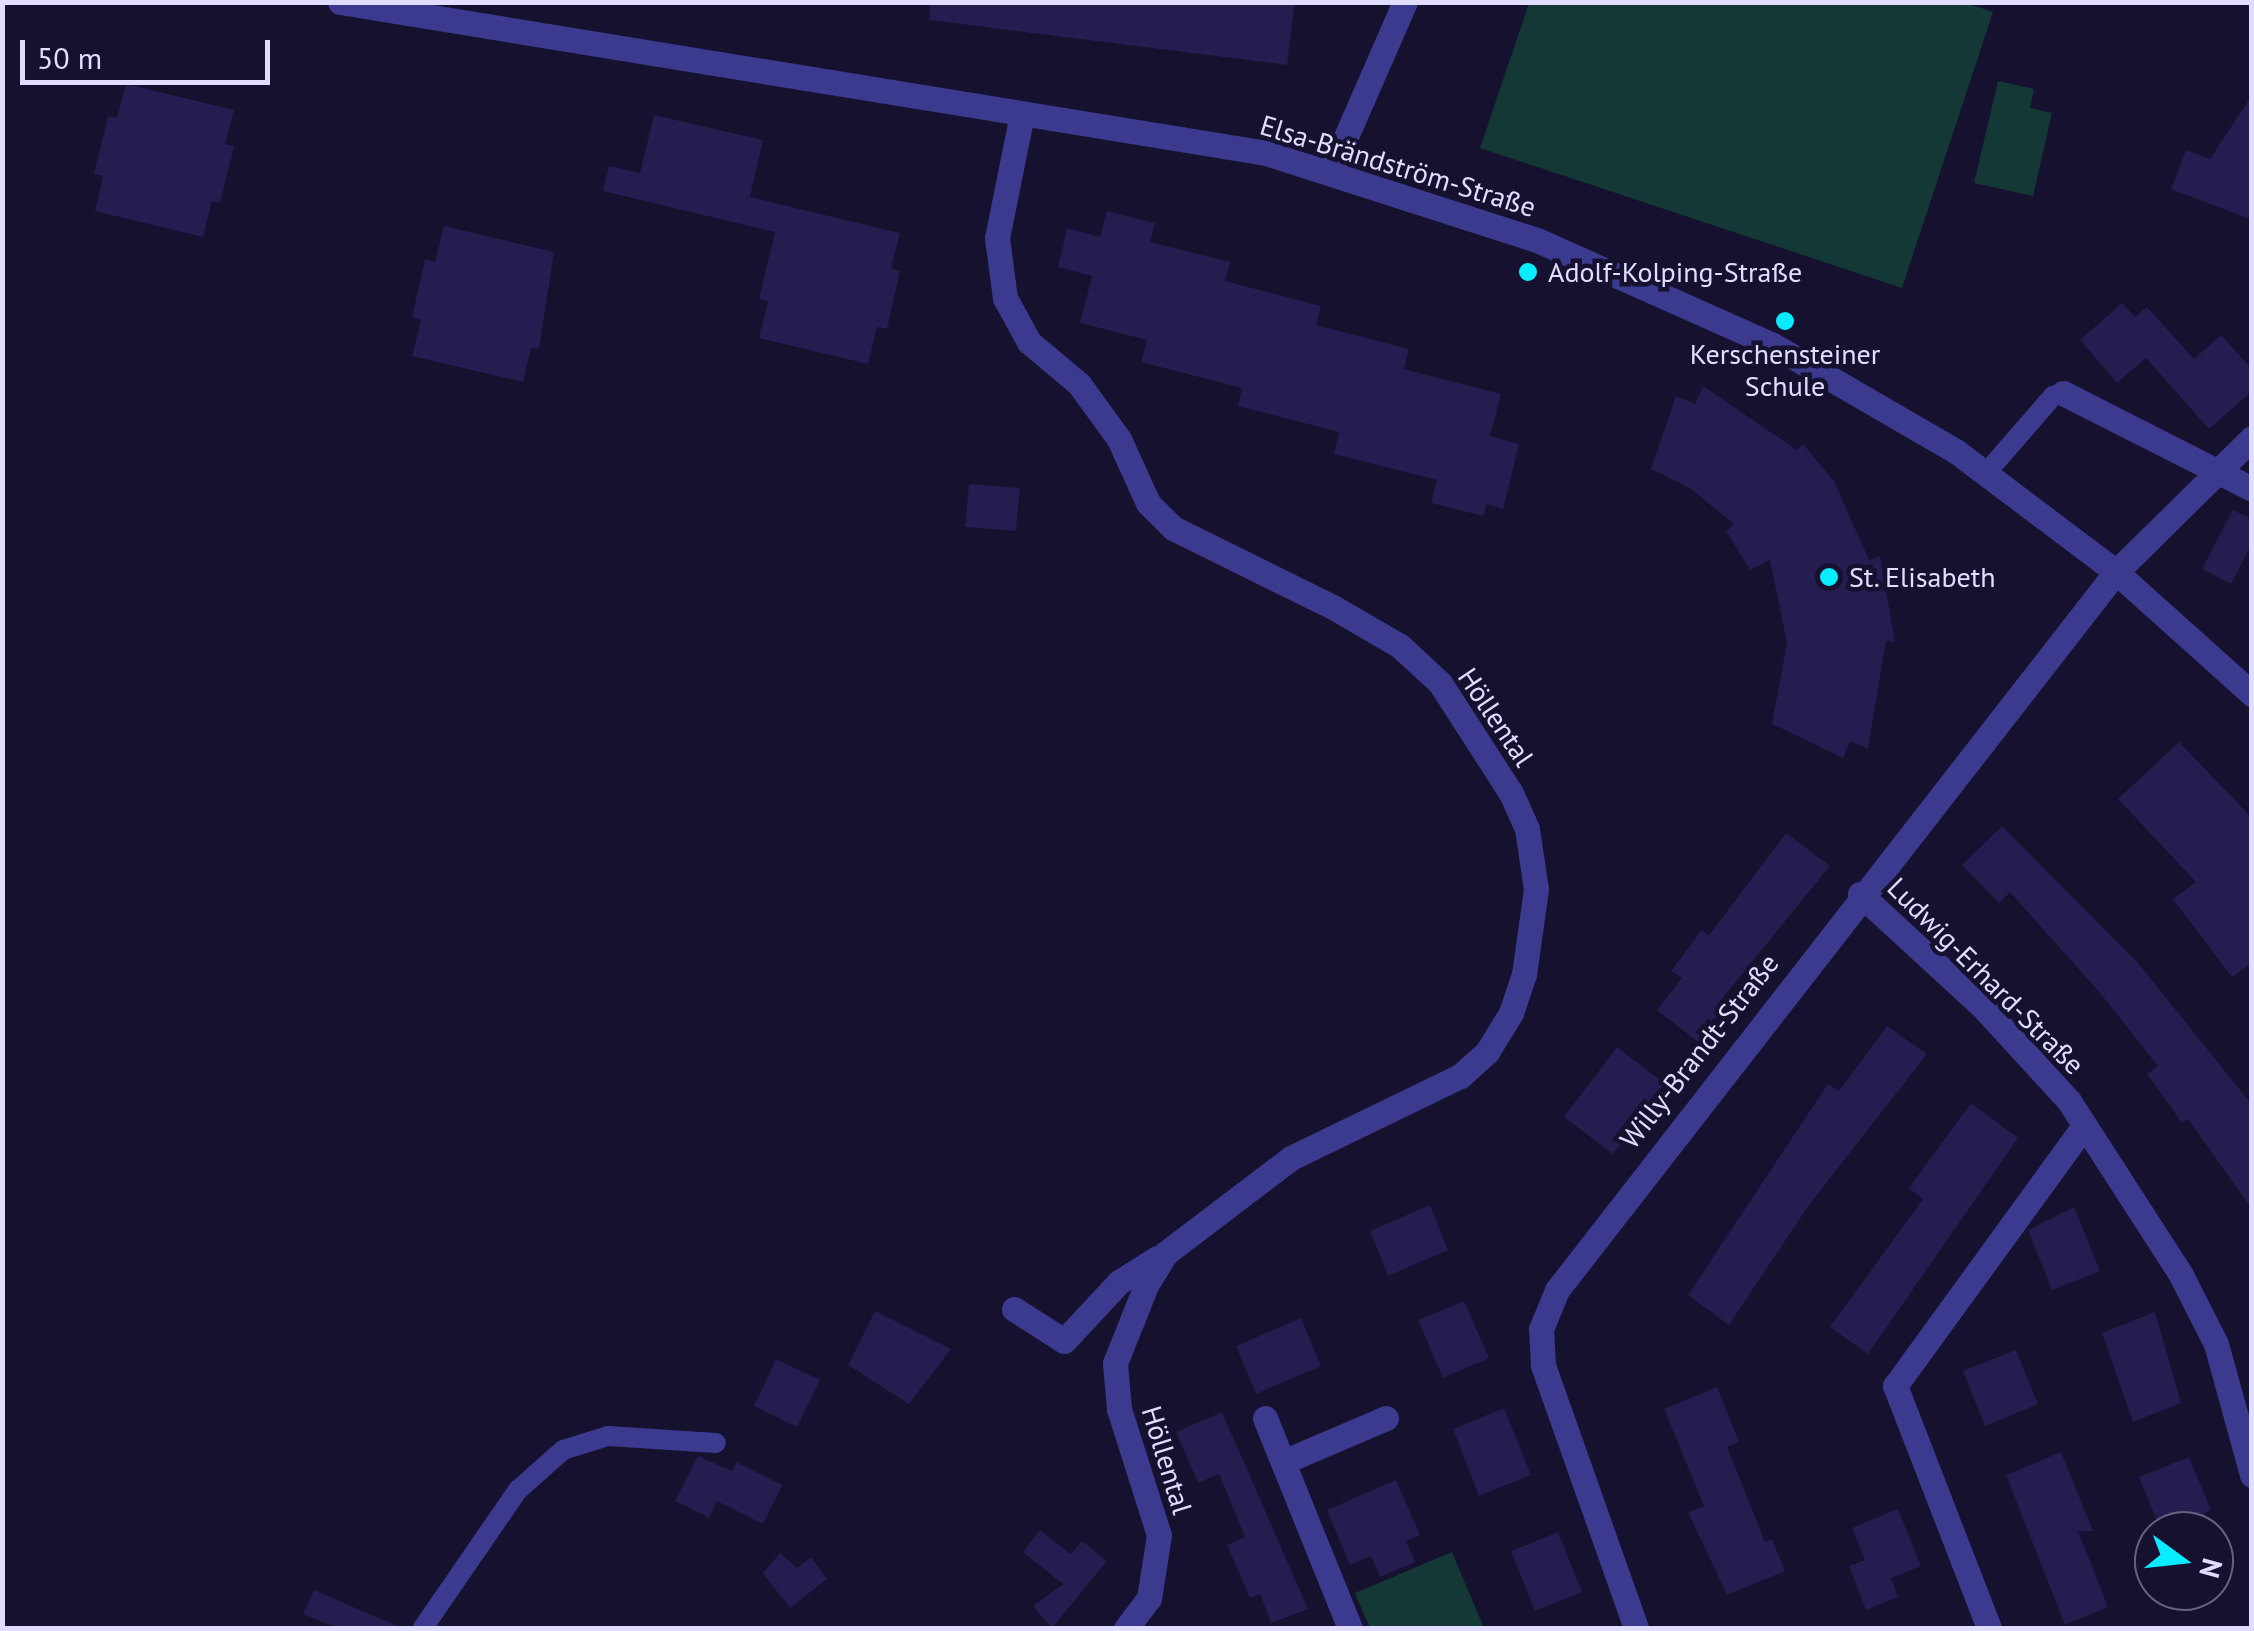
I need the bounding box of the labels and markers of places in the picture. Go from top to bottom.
place label: Adolf-Kolping-Straße [1548,255,1802,289]
marker: Adolf-Kolping-Straße [1517,261,1539,283]
marker: Kerschensteiner Schule [1774,310,1796,332]
place label: Kerschensteiner Schule [1690,337,1880,403]
place label: St. Elisabeth [1849,560,1998,594]
marker: St. Elisabeth [1818,566,1840,588]

